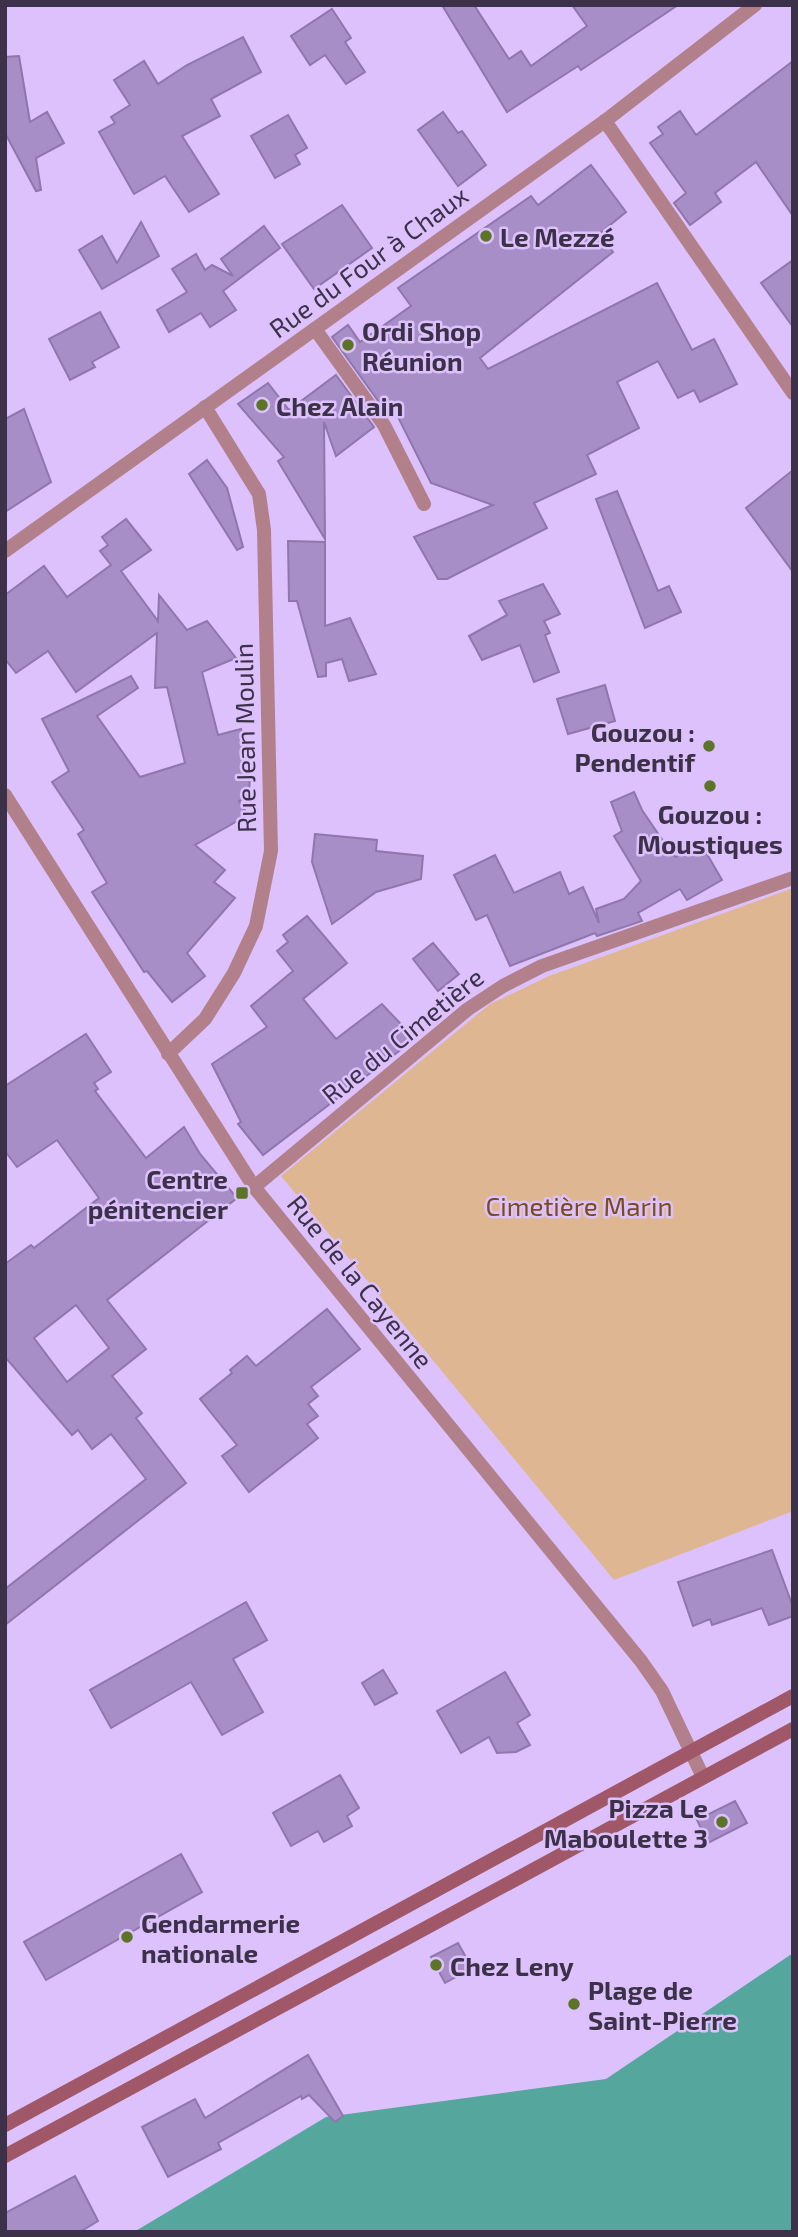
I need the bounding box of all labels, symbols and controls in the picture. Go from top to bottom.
street label: Rue du Four à Chaux [263,178,474,343]
place label: Le Mezzé [500,221,615,252]
marker: Le Mezzé [478,228,494,244]
place label: Ordi Shop Réunion [362,315,481,376]
marker: Ordi Shop Réunion [340,337,356,353]
place label: Chez Alain [276,390,403,421]
marker: Chez Alain [254,397,270,413]
street label: Rue Jean Moulin [227,643,261,833]
place label: Gouzou : Pendentif [575,716,696,777]
marker: Gouzou : Pendentif [701,738,717,754]
marker: Gouzou : Moustiques [702,778,718,794]
place label: Gouzou : Moustiques [637,798,783,859]
street label: Rue du Cimetière [315,960,489,1110]
place label: Centre pénitencier [88,1163,228,1224]
marker: Centre pénitencier [234,1185,250,1201]
street label: Rue de la Cayenne [282,1188,440,1374]
park label: Cimetière Marin [485,1190,673,1221]
place label: Pizza Le Maboulette 3 [544,1792,708,1853]
marker: Pizza Le Maboulette 3 [714,1814,730,1830]
place label: Gendarmerie nationale [141,1907,300,1968]
marker: Gendarmerie nationale [119,1929,135,1945]
place label: Chez Leny [450,1950,574,1982]
marker: Chez Leny [428,1957,444,1973]
place label: Plage de Saint-Pierre [588,1974,737,2035]
marker: Plage de Saint-Pierre [566,1996,582,2012]

